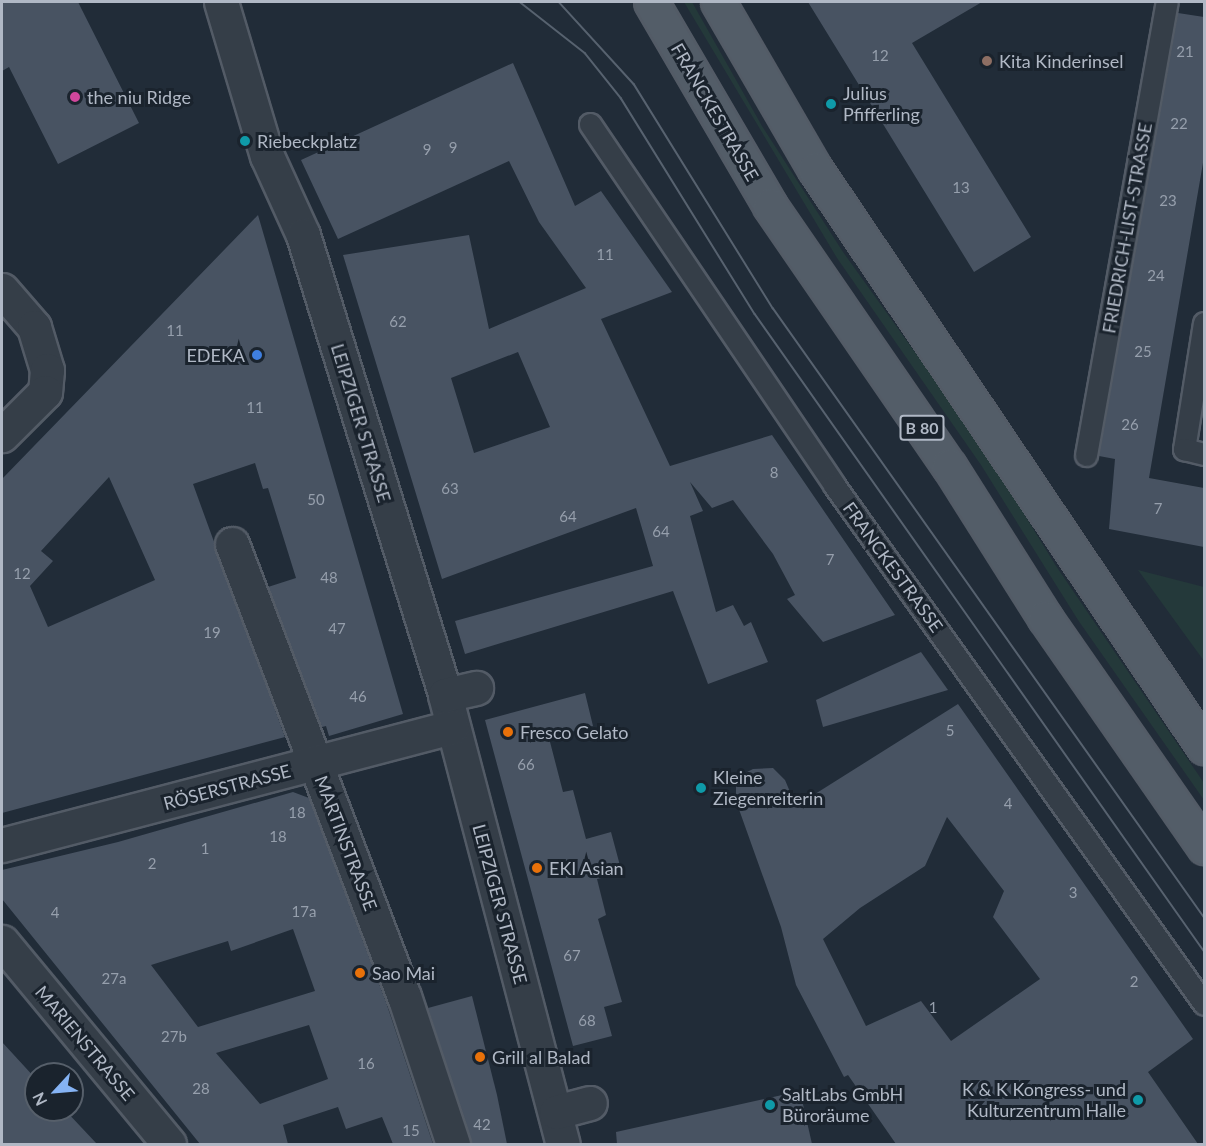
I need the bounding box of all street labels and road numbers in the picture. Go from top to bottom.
street label: FRANCKESTRASSE [667,39,763,185]
street label: FRIEDRICH-LIST-STRASSE [1098,121,1156,335]
street label: LEIPZIGER STRASSE [327,341,395,505]
road number: B 80 [900,415,944,441]
street label: FRANCKESTRASSE [839,498,947,636]
street label: RÖSERSTRASSE [161,760,293,814]
street label: MARTINSTRASSE [310,772,382,914]
street label: LEIPZIGER STRASSE [468,822,532,986]
street label: MARIENSTRASSE [31,981,139,1105]

